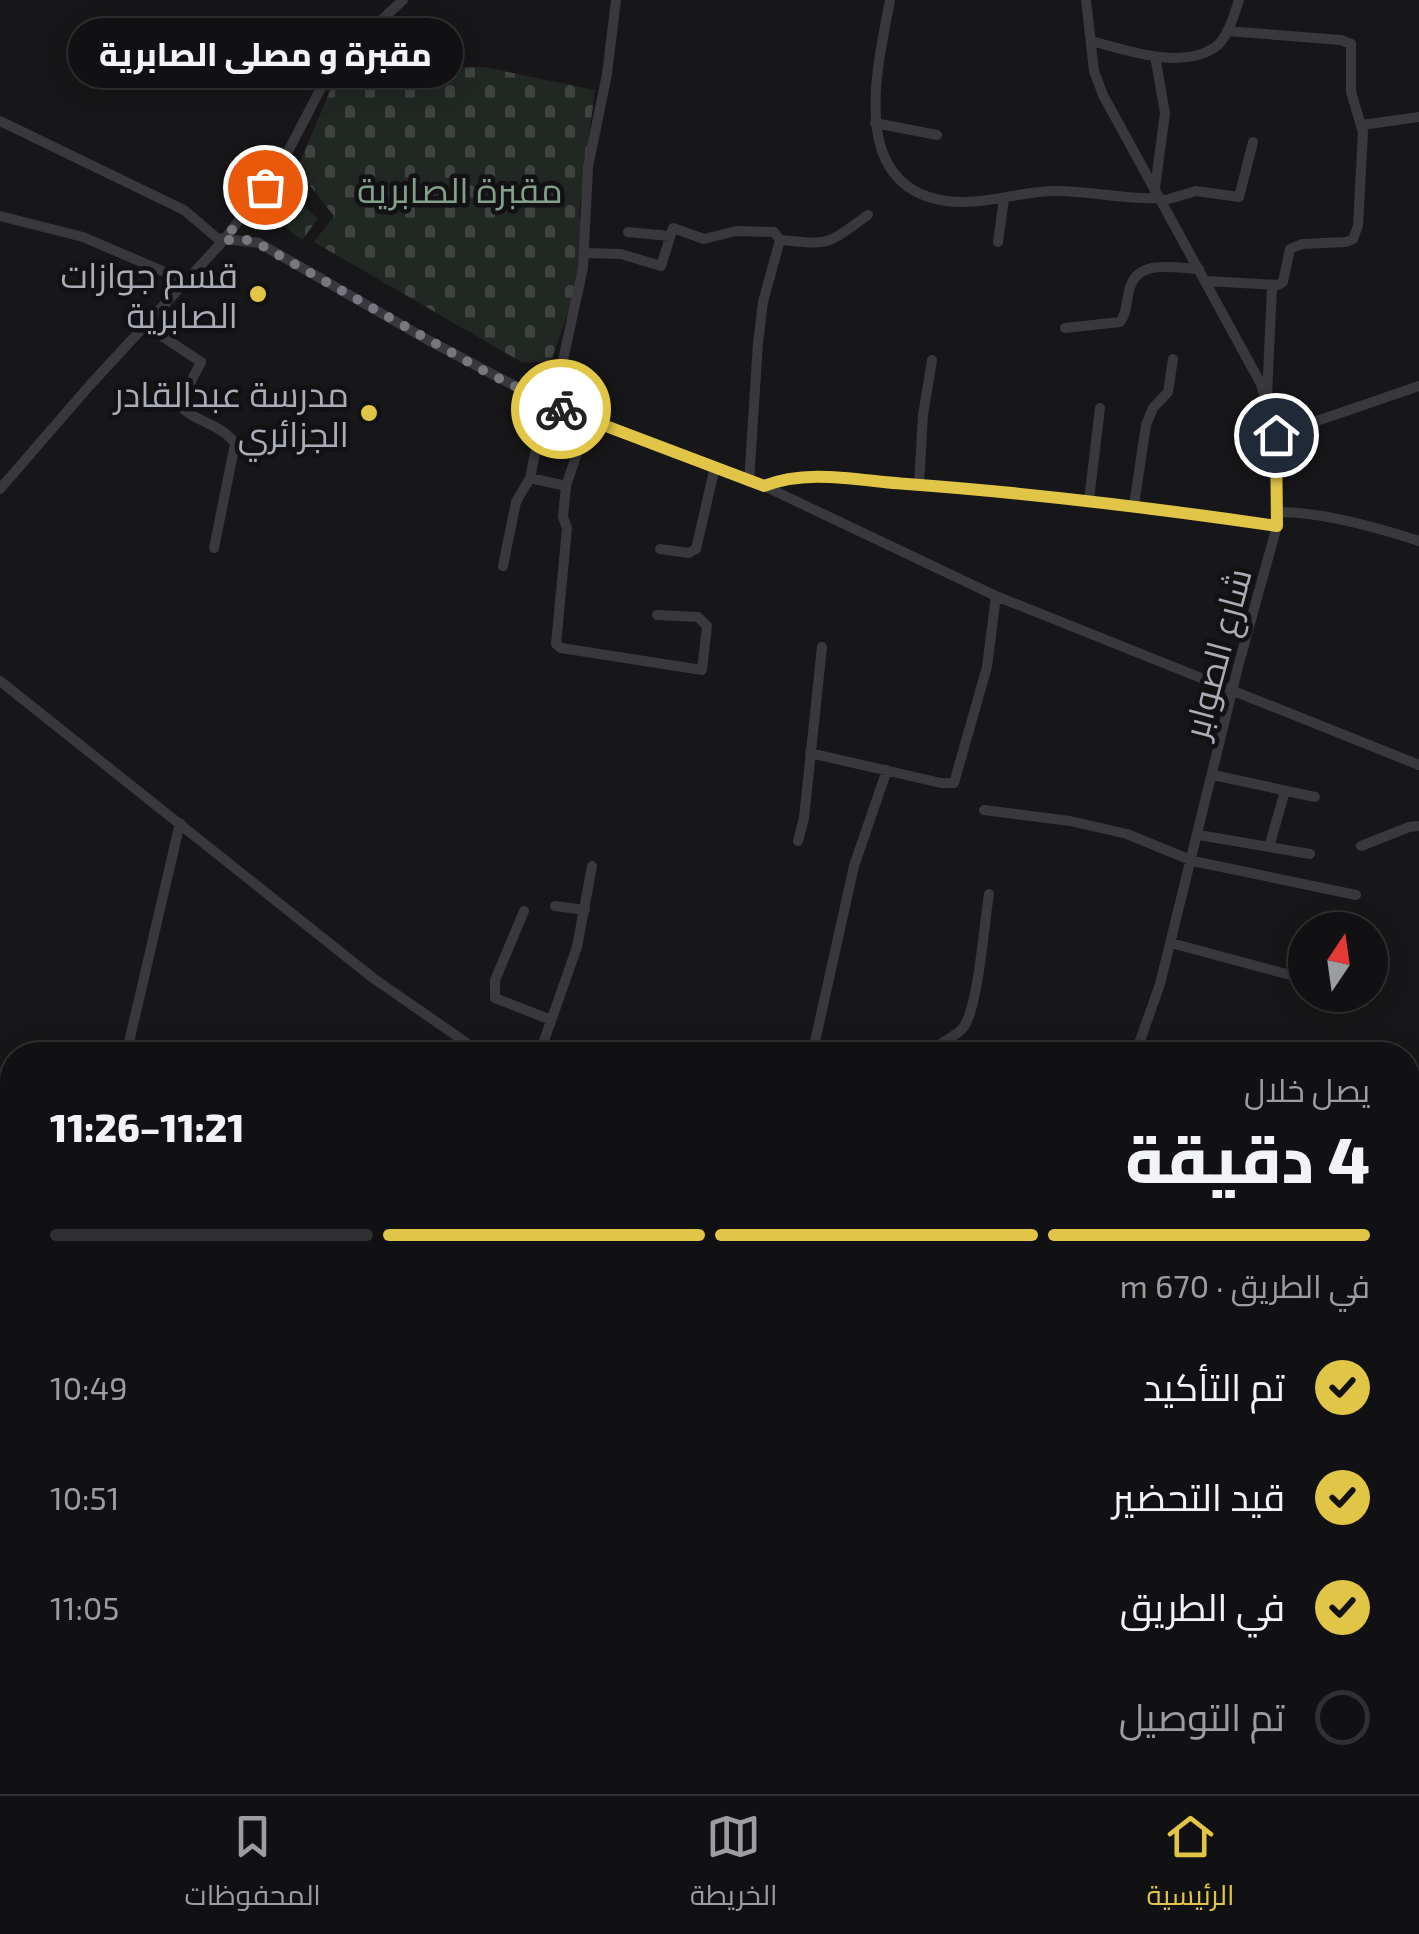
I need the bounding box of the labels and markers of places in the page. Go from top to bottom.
callout: مقبرة و مصلى الصابرية [68,17,462,87]
pin [223,145,308,230]
place label: قسم جوازات الصابرية [60,253,238,336]
marker: قسم جوازات الصابرية [247,283,269,305]
place label: مدرسة عبدالقادر الجزائري [112,372,349,462]
pin [1234,393,1319,478]
marker: مدرسة عبدالقادر الجزائري [358,402,380,424]

